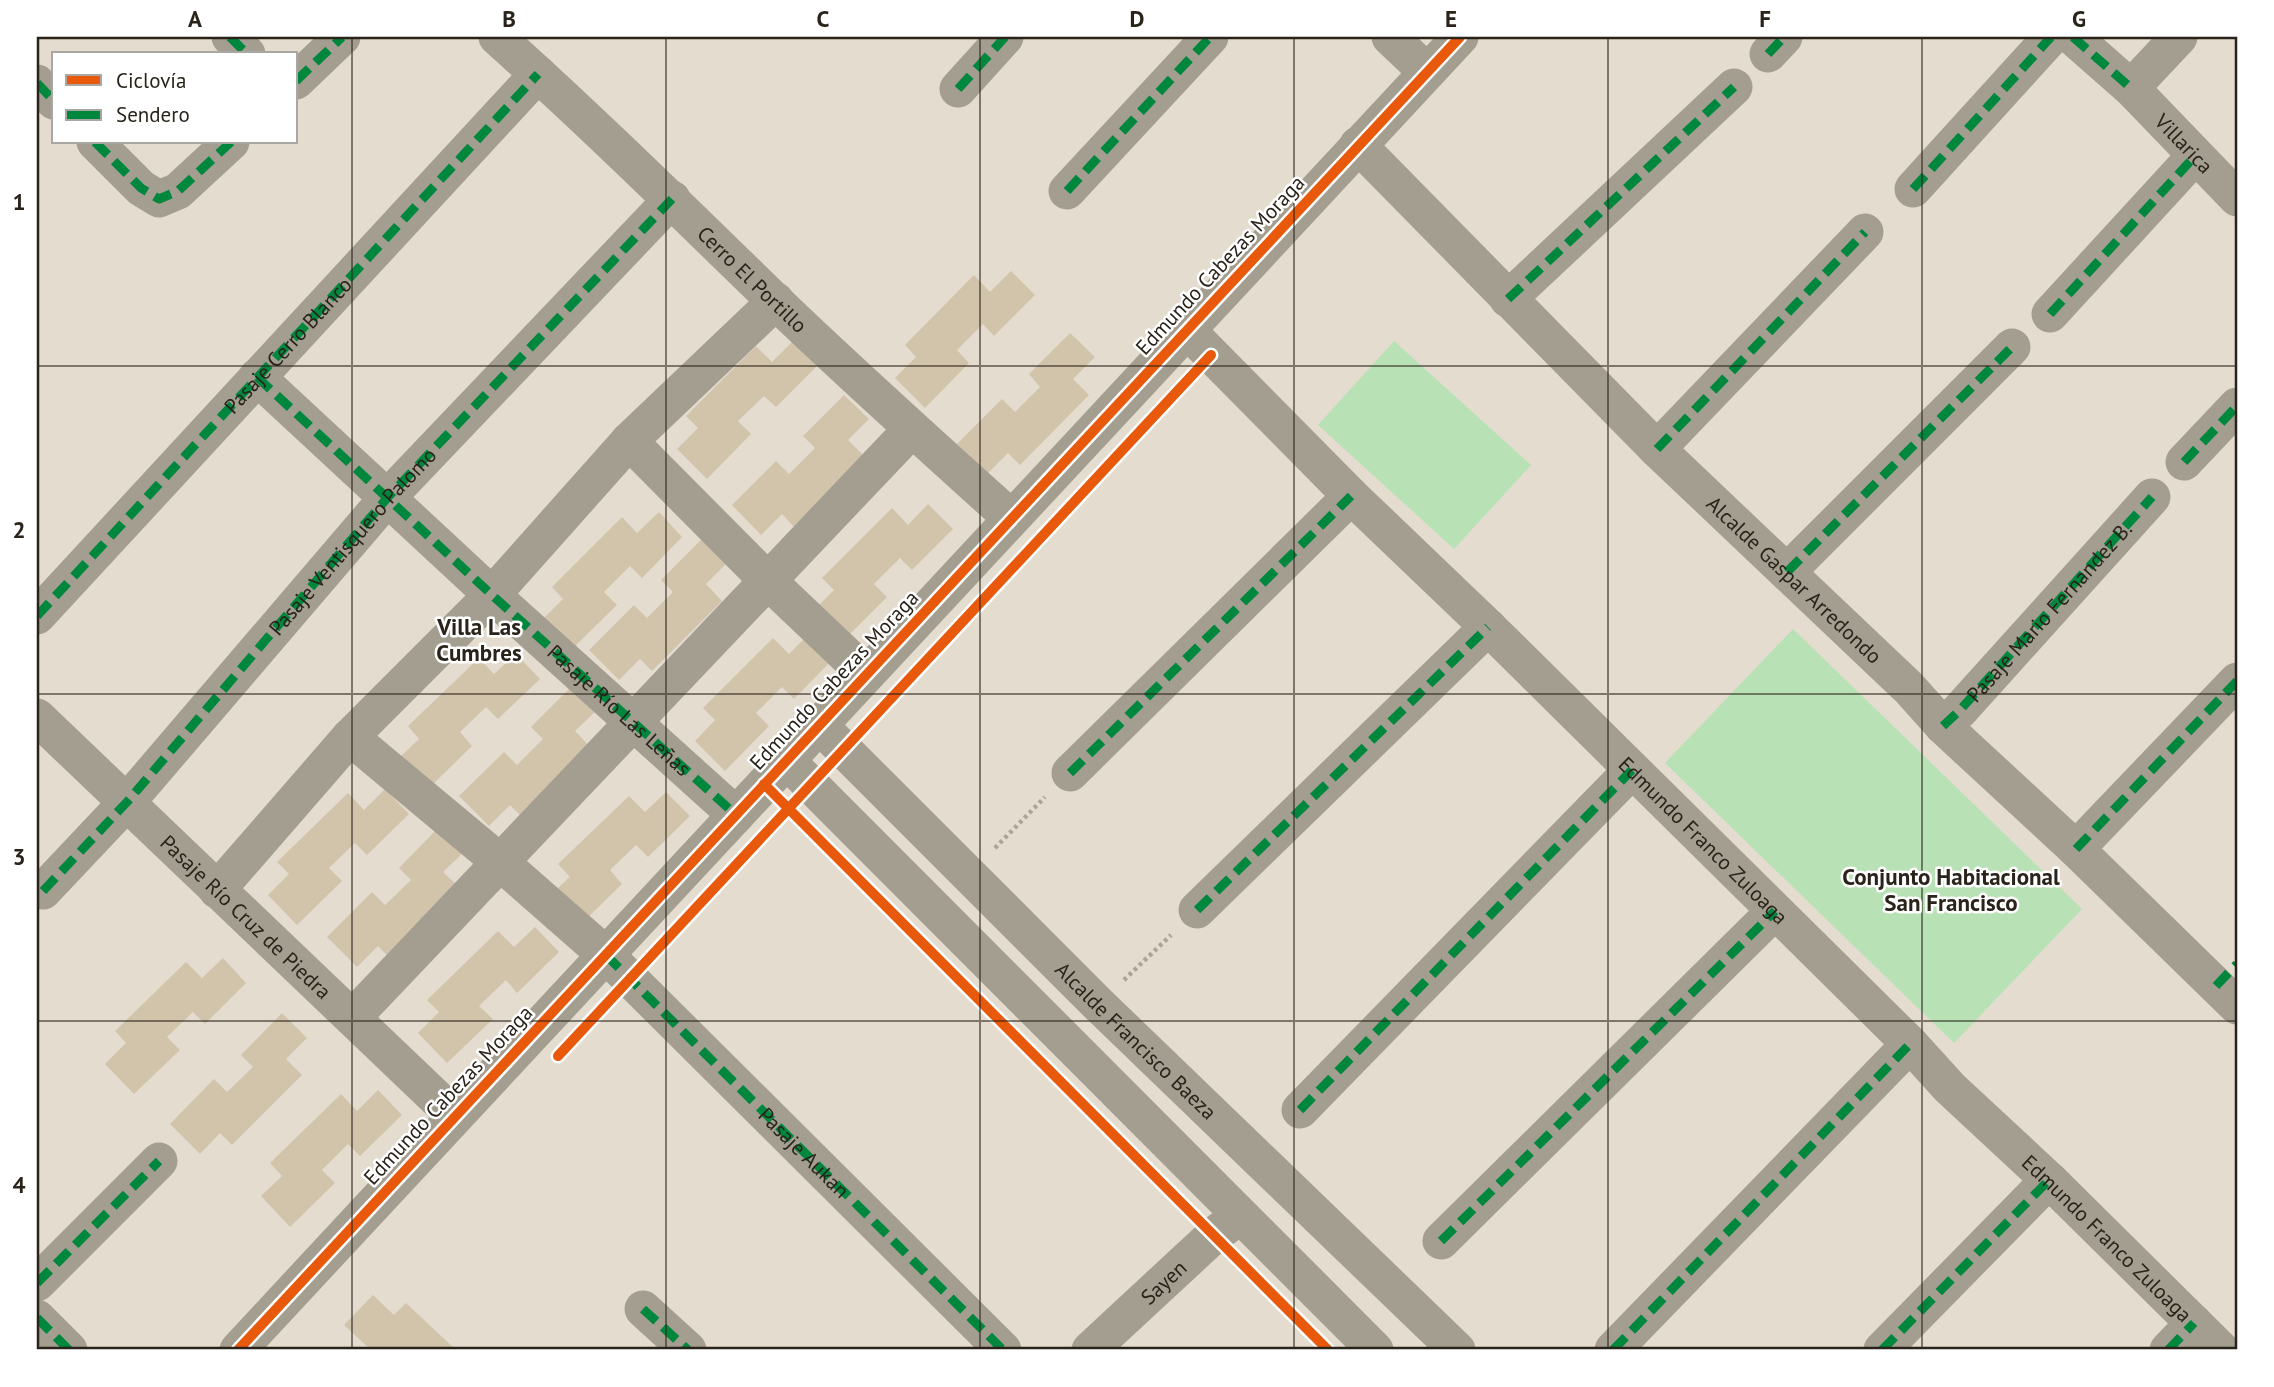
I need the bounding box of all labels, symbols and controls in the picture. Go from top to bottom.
text: A [188,4,202,33]
text: B [502,4,516,33]
text: C [817,4,830,33]
text: D [1130,4,1144,33]
text: E [1445,4,1457,33]
text: F [1759,4,1771,33]
text: G [2072,4,2086,33]
legend [52,52,298,144]
text: Ciclovía [116,67,186,94]
text: Sendero [116,101,190,128]
street label: Villarica [2149,107,2219,179]
street label: Edmundo Cabezas Moraga [1130,170,1310,360]
text: 1 [12,187,26,216]
street label: Cerro El Portillo [692,220,813,338]
street label: Pasaje Cerro Blanco [218,271,357,419]
street label: Pasaje Ventisquero Palomo [262,442,442,640]
street label: Alcalde Gaspar Arredondo [1701,490,1888,669]
text: 2 [12,515,26,544]
street label: Pasaje Mario Fernandez B. [1960,515,2137,708]
street label: Edmundo Cabezas Moraga [744,585,924,775]
district label: Villa Las Cumbres [436,612,522,667]
street label: Pasaje Río Las Leñas [542,638,697,781]
street label: Edmundo Franco Zuloaga [1613,750,1794,930]
street label: Pasaje Río Cruz de Piedra [155,829,337,1004]
text: 3 [12,842,26,871]
district label: Conjunto Habitacional San Francisco [1842,862,2060,917]
street label: Alcalde Francisco Baeza [1050,956,1223,1125]
street label: Edmundo Cabezas Moraga [358,1000,538,1190]
street label: Pasaje Aukan [753,1101,855,1203]
street label: Edmundo Franco Zuloaga [2017,1149,2198,1327]
text: 4 [12,1170,26,1199]
street label: Sayen [1135,1254,1192,1310]

